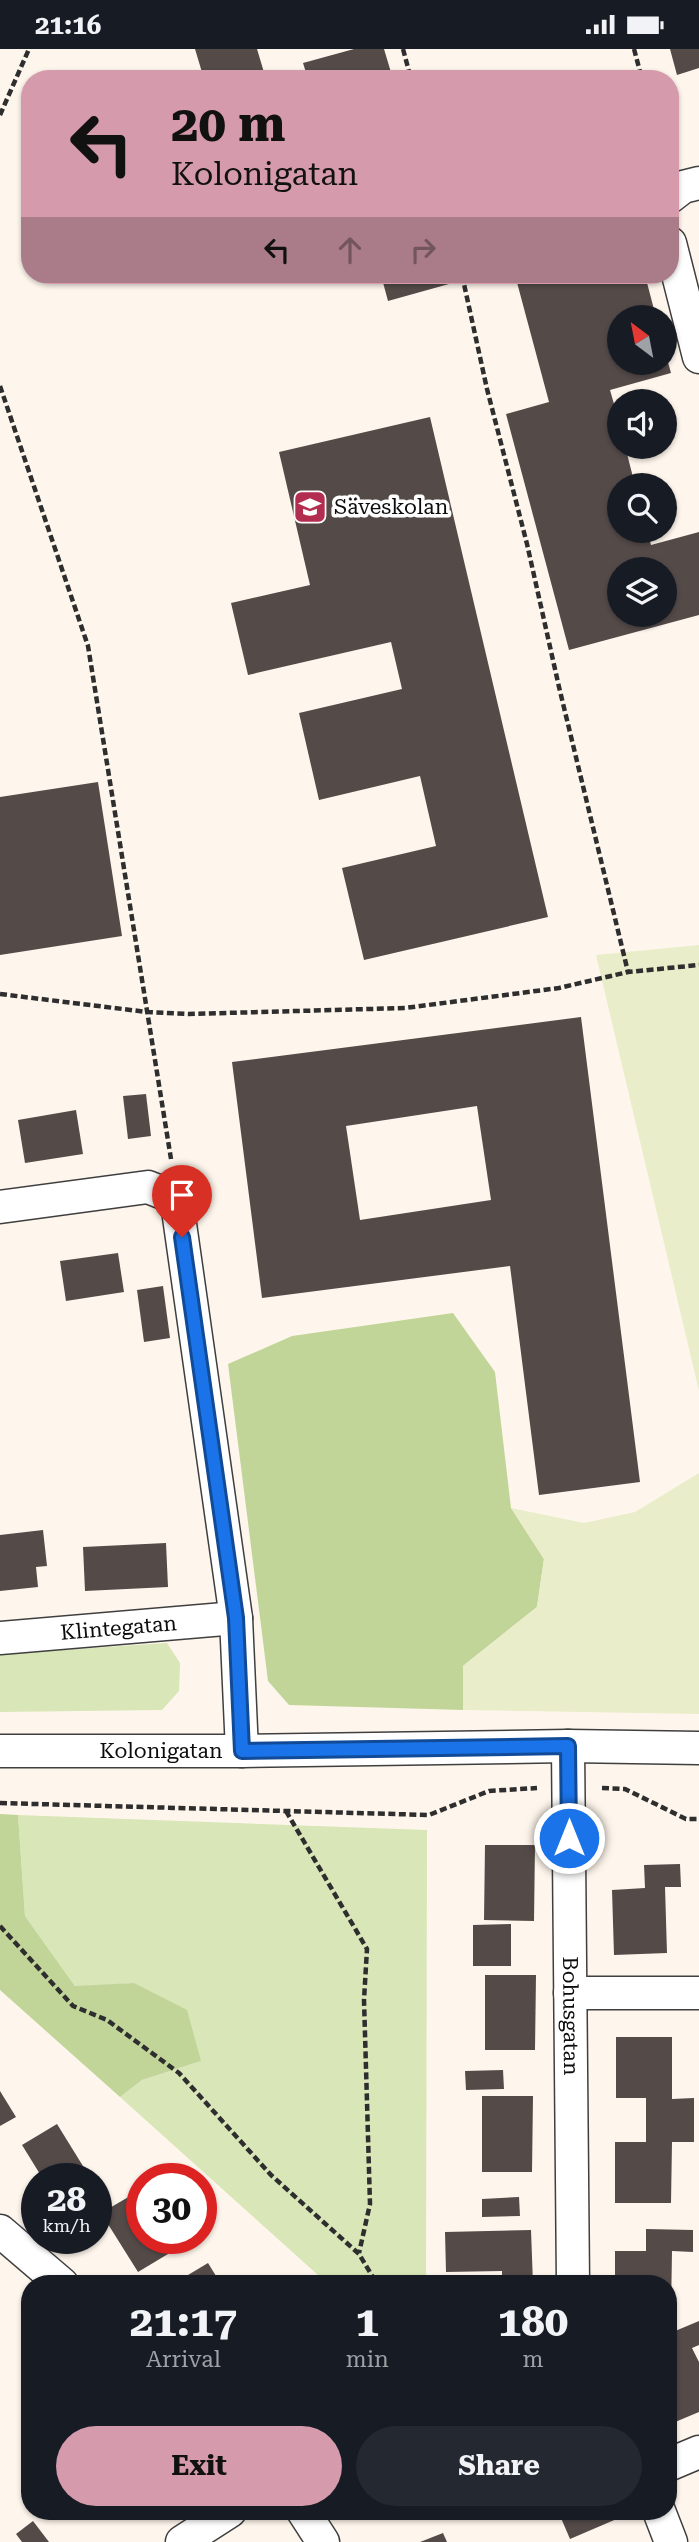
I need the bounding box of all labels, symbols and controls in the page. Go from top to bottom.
text: 21:16 [35,10,101,40]
text: 20 m [171,96,286,153]
icon: left [56,98,147,189]
text: Kolonigatan [171,155,358,193]
icon: left [258,231,296,269]
icon: ahead [331,231,369,269]
icon: right [404,231,442,269]
north arrow [607,305,677,375]
map controls [607,305,677,627]
button: sound [607,389,677,459]
button: search [607,473,677,543]
school or university icon: Säveskolan [291,488,329,526]
place label: Säveskolan [334,495,449,519]
button: layers [607,557,677,627]
pin [152,1165,212,1237]
icon: arrive [163,1176,201,1214]
street label: Klintegatan [59,1611,178,1645]
street label: Kolonigatan [100,1739,223,1763]
position arrow [532,1801,606,1875]
street label: Bohusgatan [558,1956,583,2076]
speed limit sign: 30 [126,2163,217,2254]
text: 28 [47,2179,86,2220]
text: km/h [42,2215,91,2236]
text: 21:17 [130,2297,237,2346]
text: 1 [356,2297,379,2346]
text: 180 [498,2297,568,2346]
text: Arrival [146,2346,221,2373]
text: min [346,2346,389,2373]
text: m [522,2346,543,2373]
button: Exit [56,2426,342,2506]
button: Share [356,2426,642,2506]

